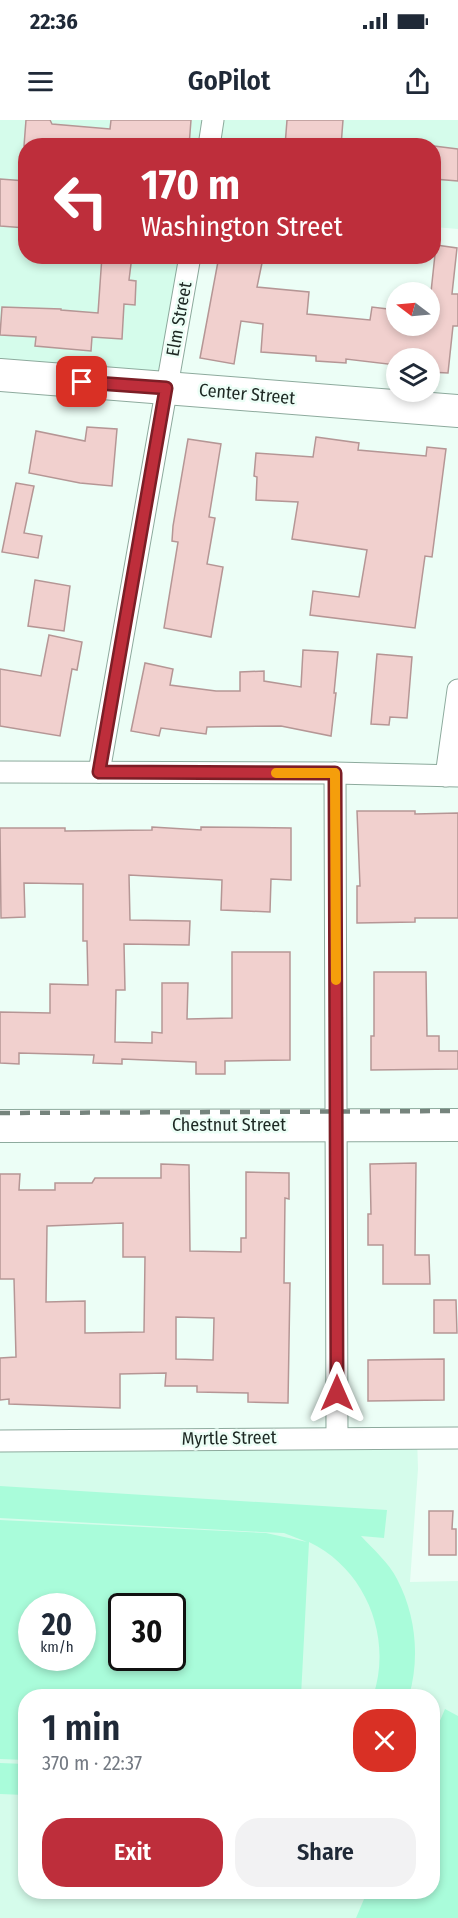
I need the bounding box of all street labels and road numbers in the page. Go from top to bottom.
street label: Elm Street [162,280,196,358]
street label: Center Street [198,379,296,409]
street label: Chestnut Street [172,1114,286,1136]
street label: Myrtle Street [181,1426,277,1450]

